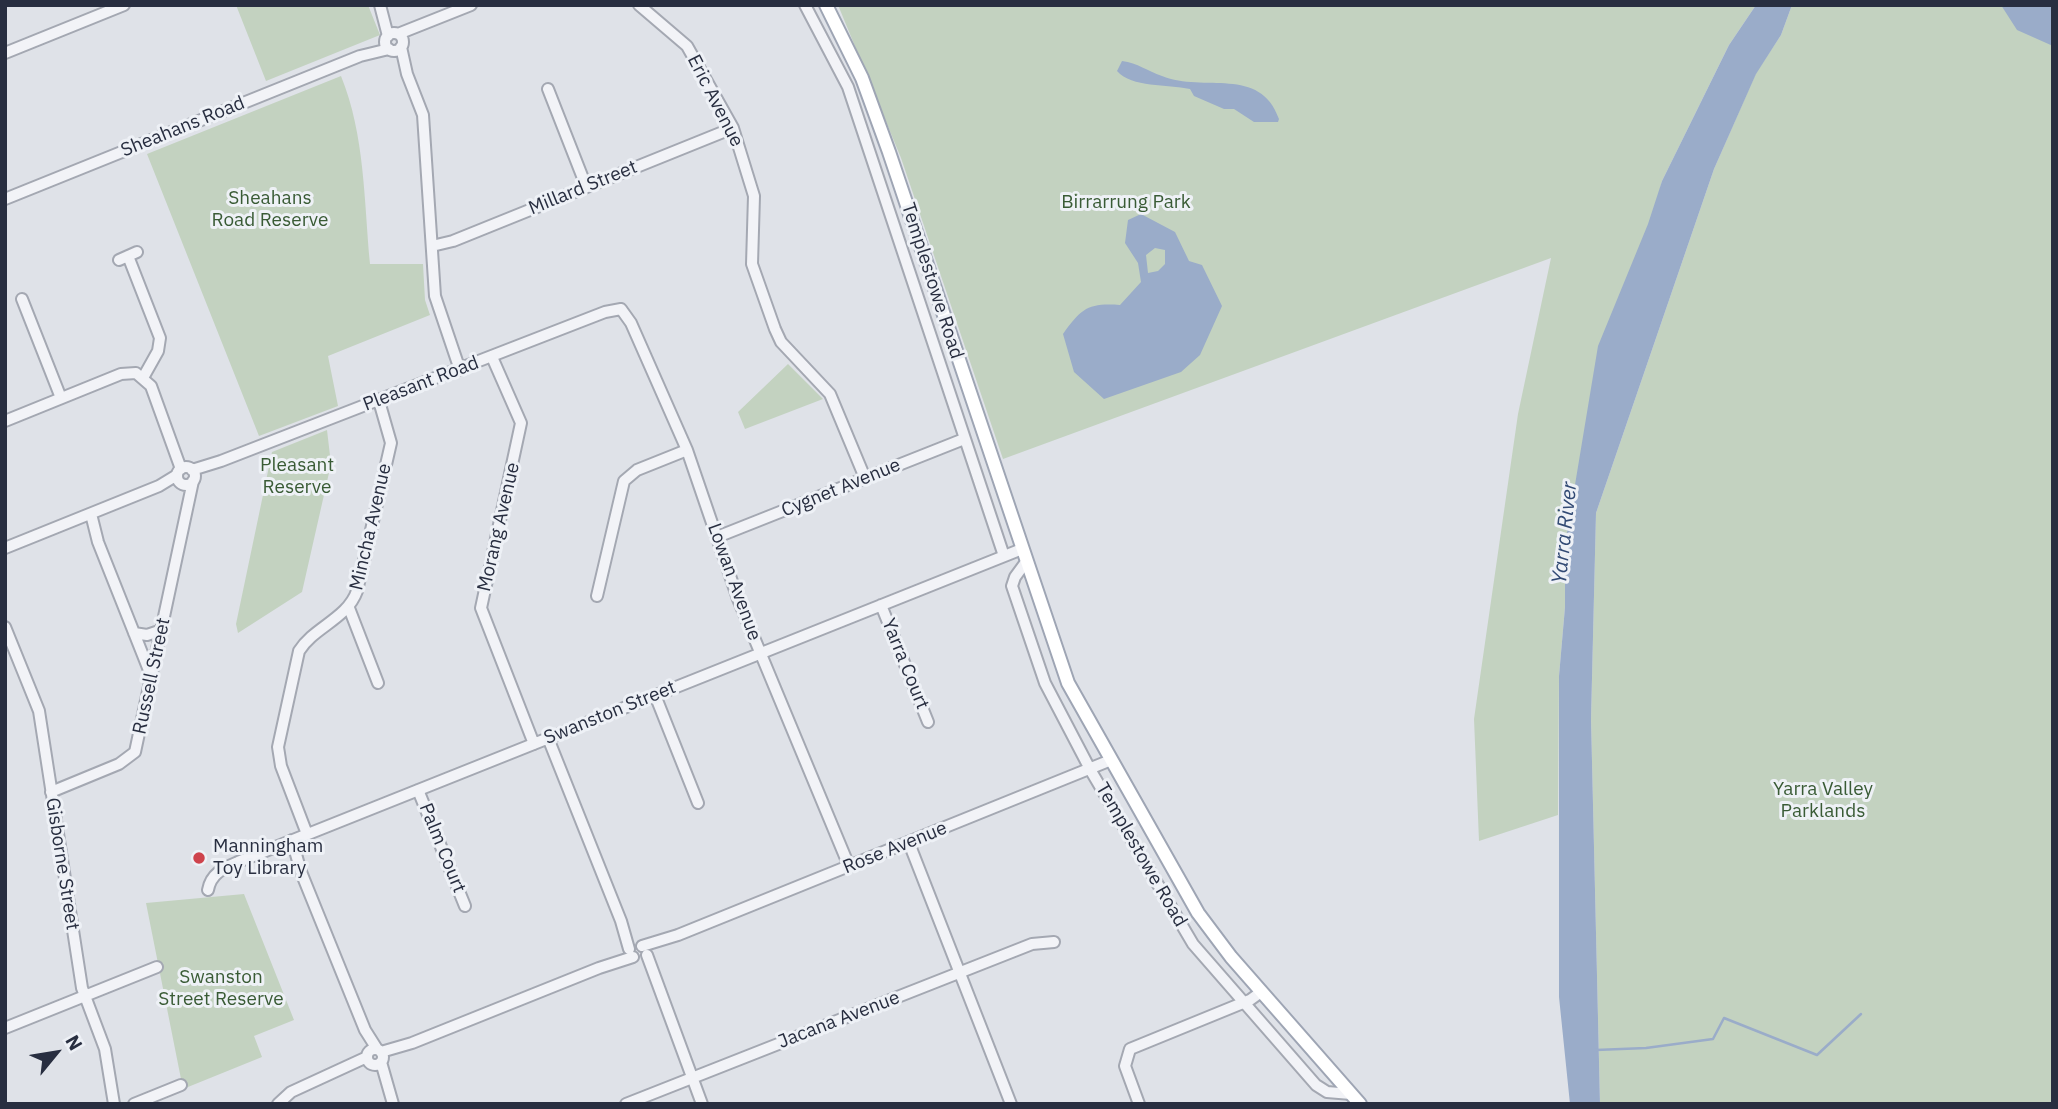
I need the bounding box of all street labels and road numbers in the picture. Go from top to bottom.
street label: Eric Avenue [682,51,748,151]
street label: Sheahans Road [118,92,248,162]
street label: Millard Street [525,156,641,220]
street label: Templestowe Road [896,200,968,362]
street label: Pleasant Road [360,351,482,417]
street label: Cygnet Avenue [778,454,904,522]
street label: Morang Avenue [473,460,525,594]
street label: Mincha Avenue [345,461,397,593]
street label: Lowan Avenue [702,520,766,644]
street label: Yarra Court [876,615,934,713]
street label: Russell Street [129,616,175,736]
street label: Swanston Street [541,676,679,750]
street label: Templestowe Road [1090,779,1192,931]
street label: Gisborne Street [40,796,84,932]
street label: Palm Court [414,800,470,896]
street label: Rose Avenue [840,817,950,879]
street label: Jacana Avenue [775,986,903,1054]

